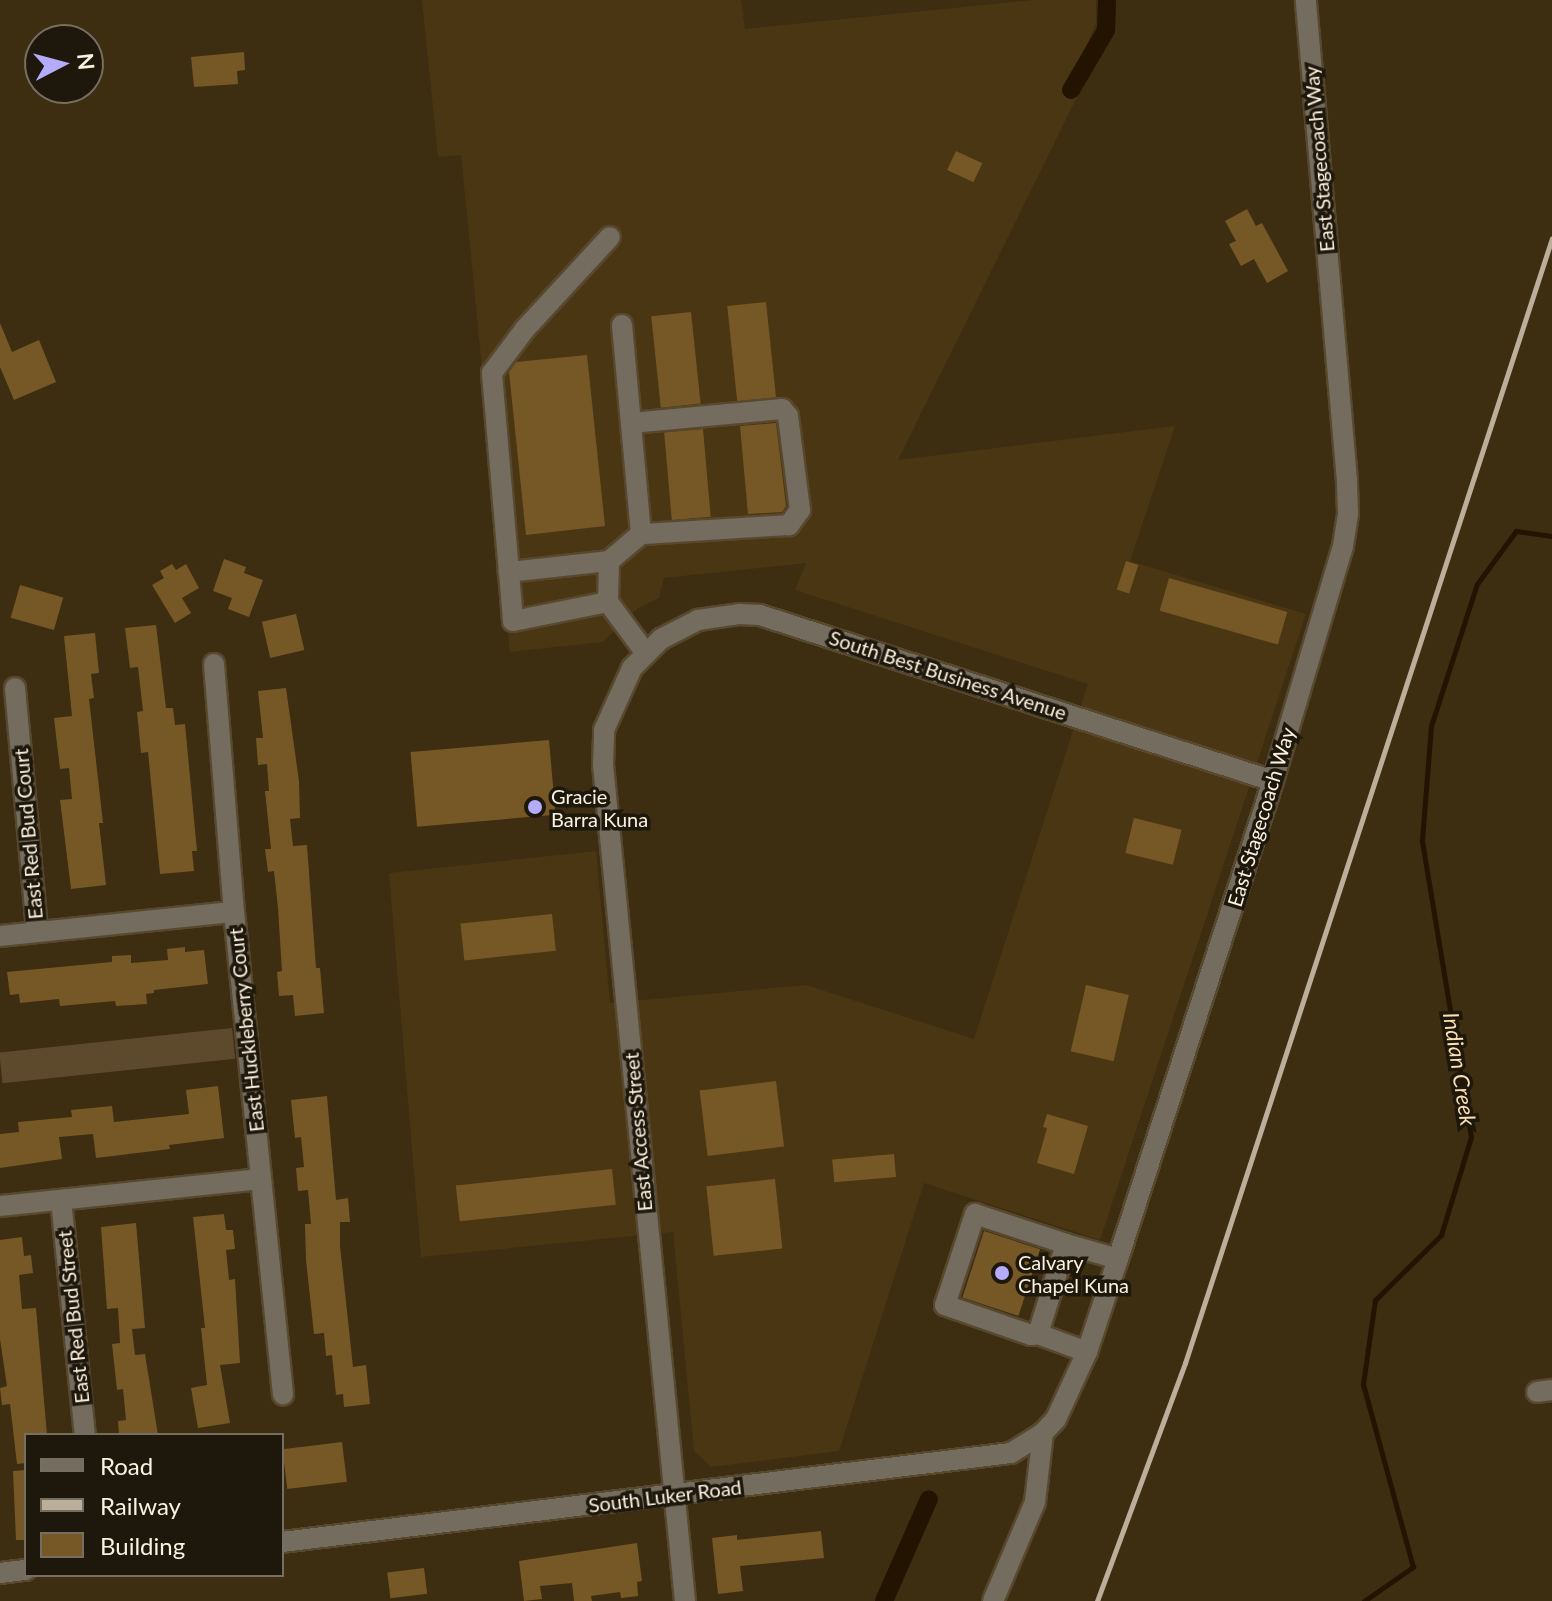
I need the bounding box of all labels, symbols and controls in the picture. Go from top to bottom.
north arrow [24,24,104,104]
text: N [72,52,101,71]
street label: East Stagecoach Way [1299,65,1339,253]
street label: South Best Business Avenue [826,625,1070,725]
street label: East Stagecoach Way [1222,724,1300,910]
street label: East Red Bud Court [9,748,47,920]
place label: Gracie Barra Kuna [551,784,648,831]
marker: Gracie Barra Kuna [526,798,544,816]
street label: East Huckleberry Court [223,927,269,1133]
water label: Indian Creek [1438,1010,1482,1128]
street label: East Access Street [619,1051,657,1213]
street label: East Red Bud Street [52,1229,94,1405]
place label: Calvary Chapel Kuna [1018,1250,1129,1297]
marker: Calvary Chapel Kuna [993,1264,1011,1282]
legend [24,1433,284,1577]
text: Road [100,1451,153,1480]
street label: South Luker Road [587,1475,743,1517]
text: Railway [100,1491,181,1520]
text: Building [100,1531,185,1560]

